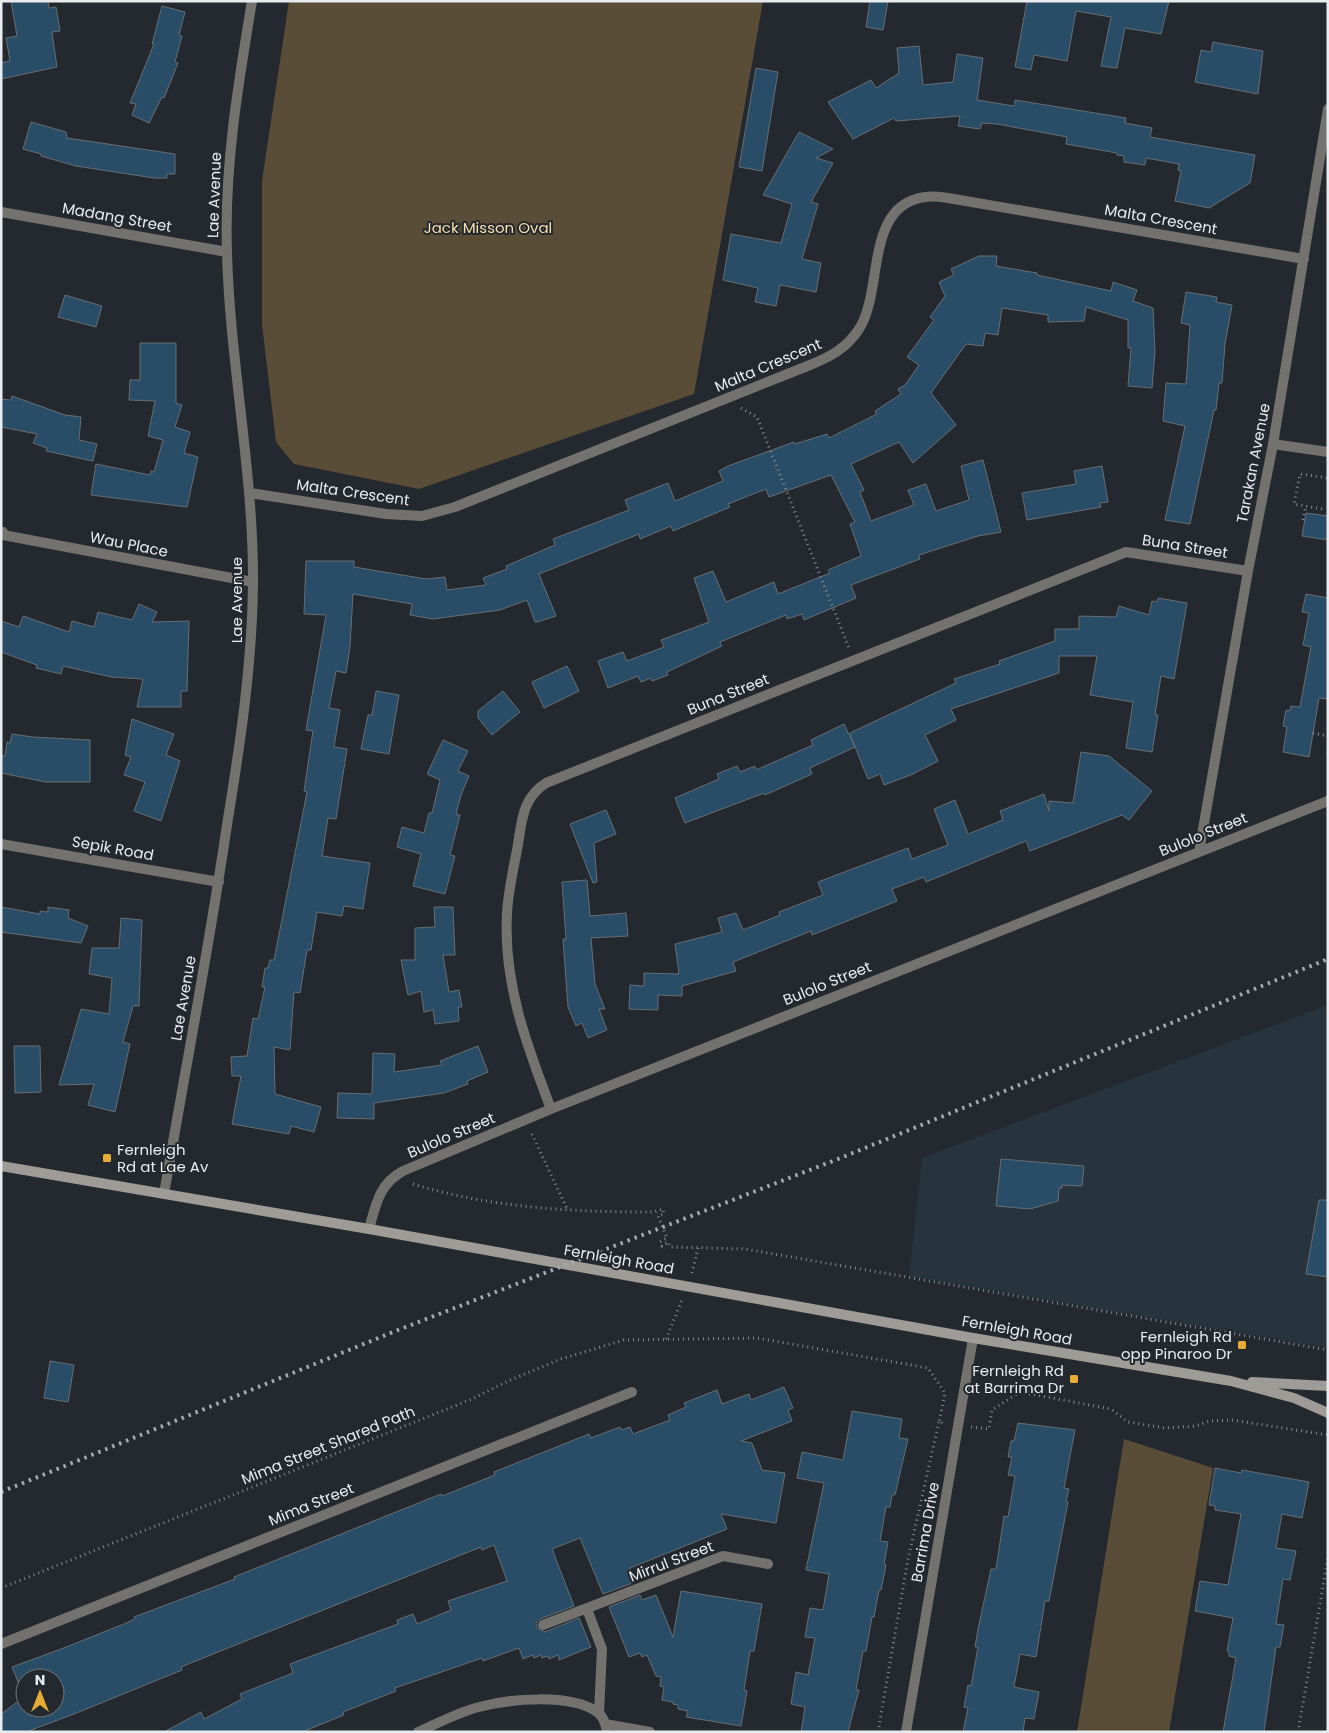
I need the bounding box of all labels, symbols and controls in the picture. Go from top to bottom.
street label: Lae Avenue [202,152,226,238]
street label: Madang Street [61,197,173,237]
street label: Malta Crescent [1103,199,1219,239]
park label: Jack Misson Oval [424,217,552,238]
street label: Malta Crescent [711,333,825,397]
street label: Tarakan Avenue [1231,401,1275,525]
street label: Malta Crescent [295,474,411,510]
street label: Wau Place [88,526,170,562]
street label: Buna Street [1141,529,1229,563]
street label: Lae Avenue [226,557,247,643]
street label: Buna Street [684,668,772,720]
street label: Bulolo Street [1156,807,1250,861]
street label: Sepik Road [70,830,156,866]
street label: Lae Avenue [165,954,201,1042]
street label: Bulolo Street [780,956,874,1010]
street label: Bulolo Street [404,1107,498,1163]
place label: Fernleigh Rd at Lae Av [117,1139,209,1177]
marker: Fernleigh Rd at Lae Av [101,1152,113,1164]
street label: Fernleigh Road [562,1239,676,1279]
street label: Fernleigh Road [960,1310,1074,1350]
place label: Fernleigh Rd opp Pinaroo Dr [1121,1326,1232,1364]
marker: Fernleigh Rd opp Pinaroo Dr [1236,1339,1248,1351]
place label: Fernleigh Rd at Barrima Dr [964,1360,1064,1398]
marker: Fernleigh Rd at Barrima Dr [1068,1373,1080,1385]
street label: Mima Street Shared Path [238,1400,418,1490]
street label: Mima Street [265,1477,357,1531]
street label: Barrima Drive [906,1480,944,1584]
street label: Mirrul Street [626,1535,716,1587]
north arrow [15,1668,65,1718]
text: N [35,1670,45,1690]

